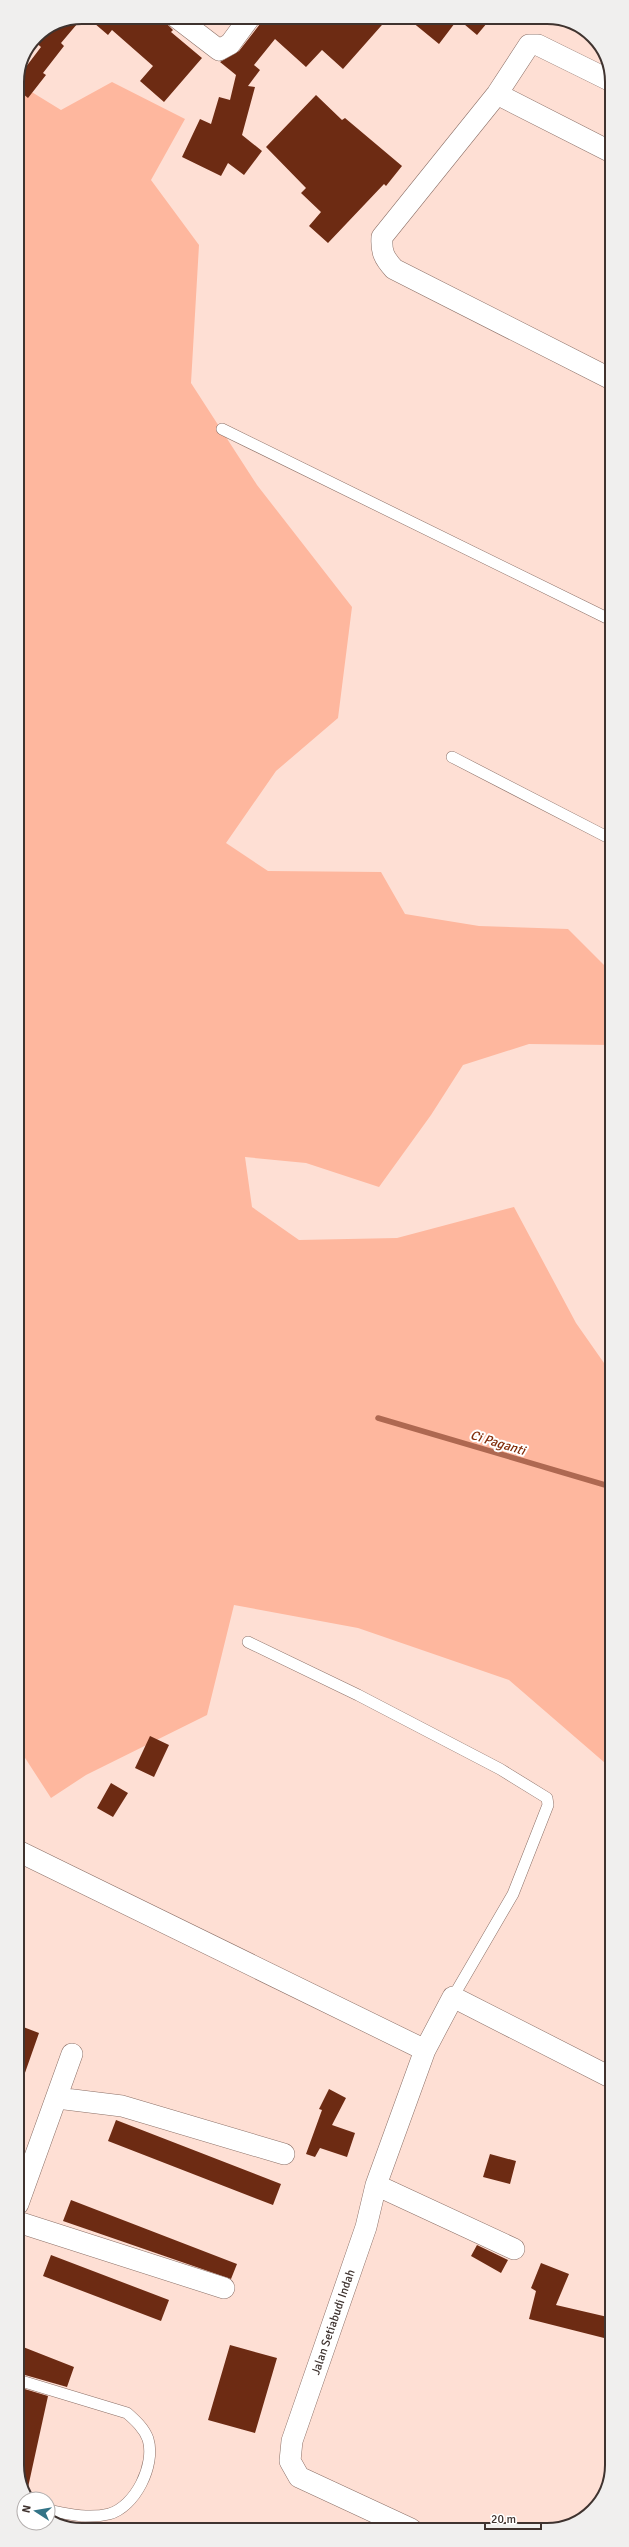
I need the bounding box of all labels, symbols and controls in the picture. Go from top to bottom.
water label: Ci Paganti [468,1427,529,1459]
street label: Jalan Setiabudi Indah [308,2268,359,2377]
north arrow [16,2491,56,2531]
text: N [20,2504,34,2514]
scale bar [485,2505,541,2531]
text: 20 m [491,2512,516,2527]

